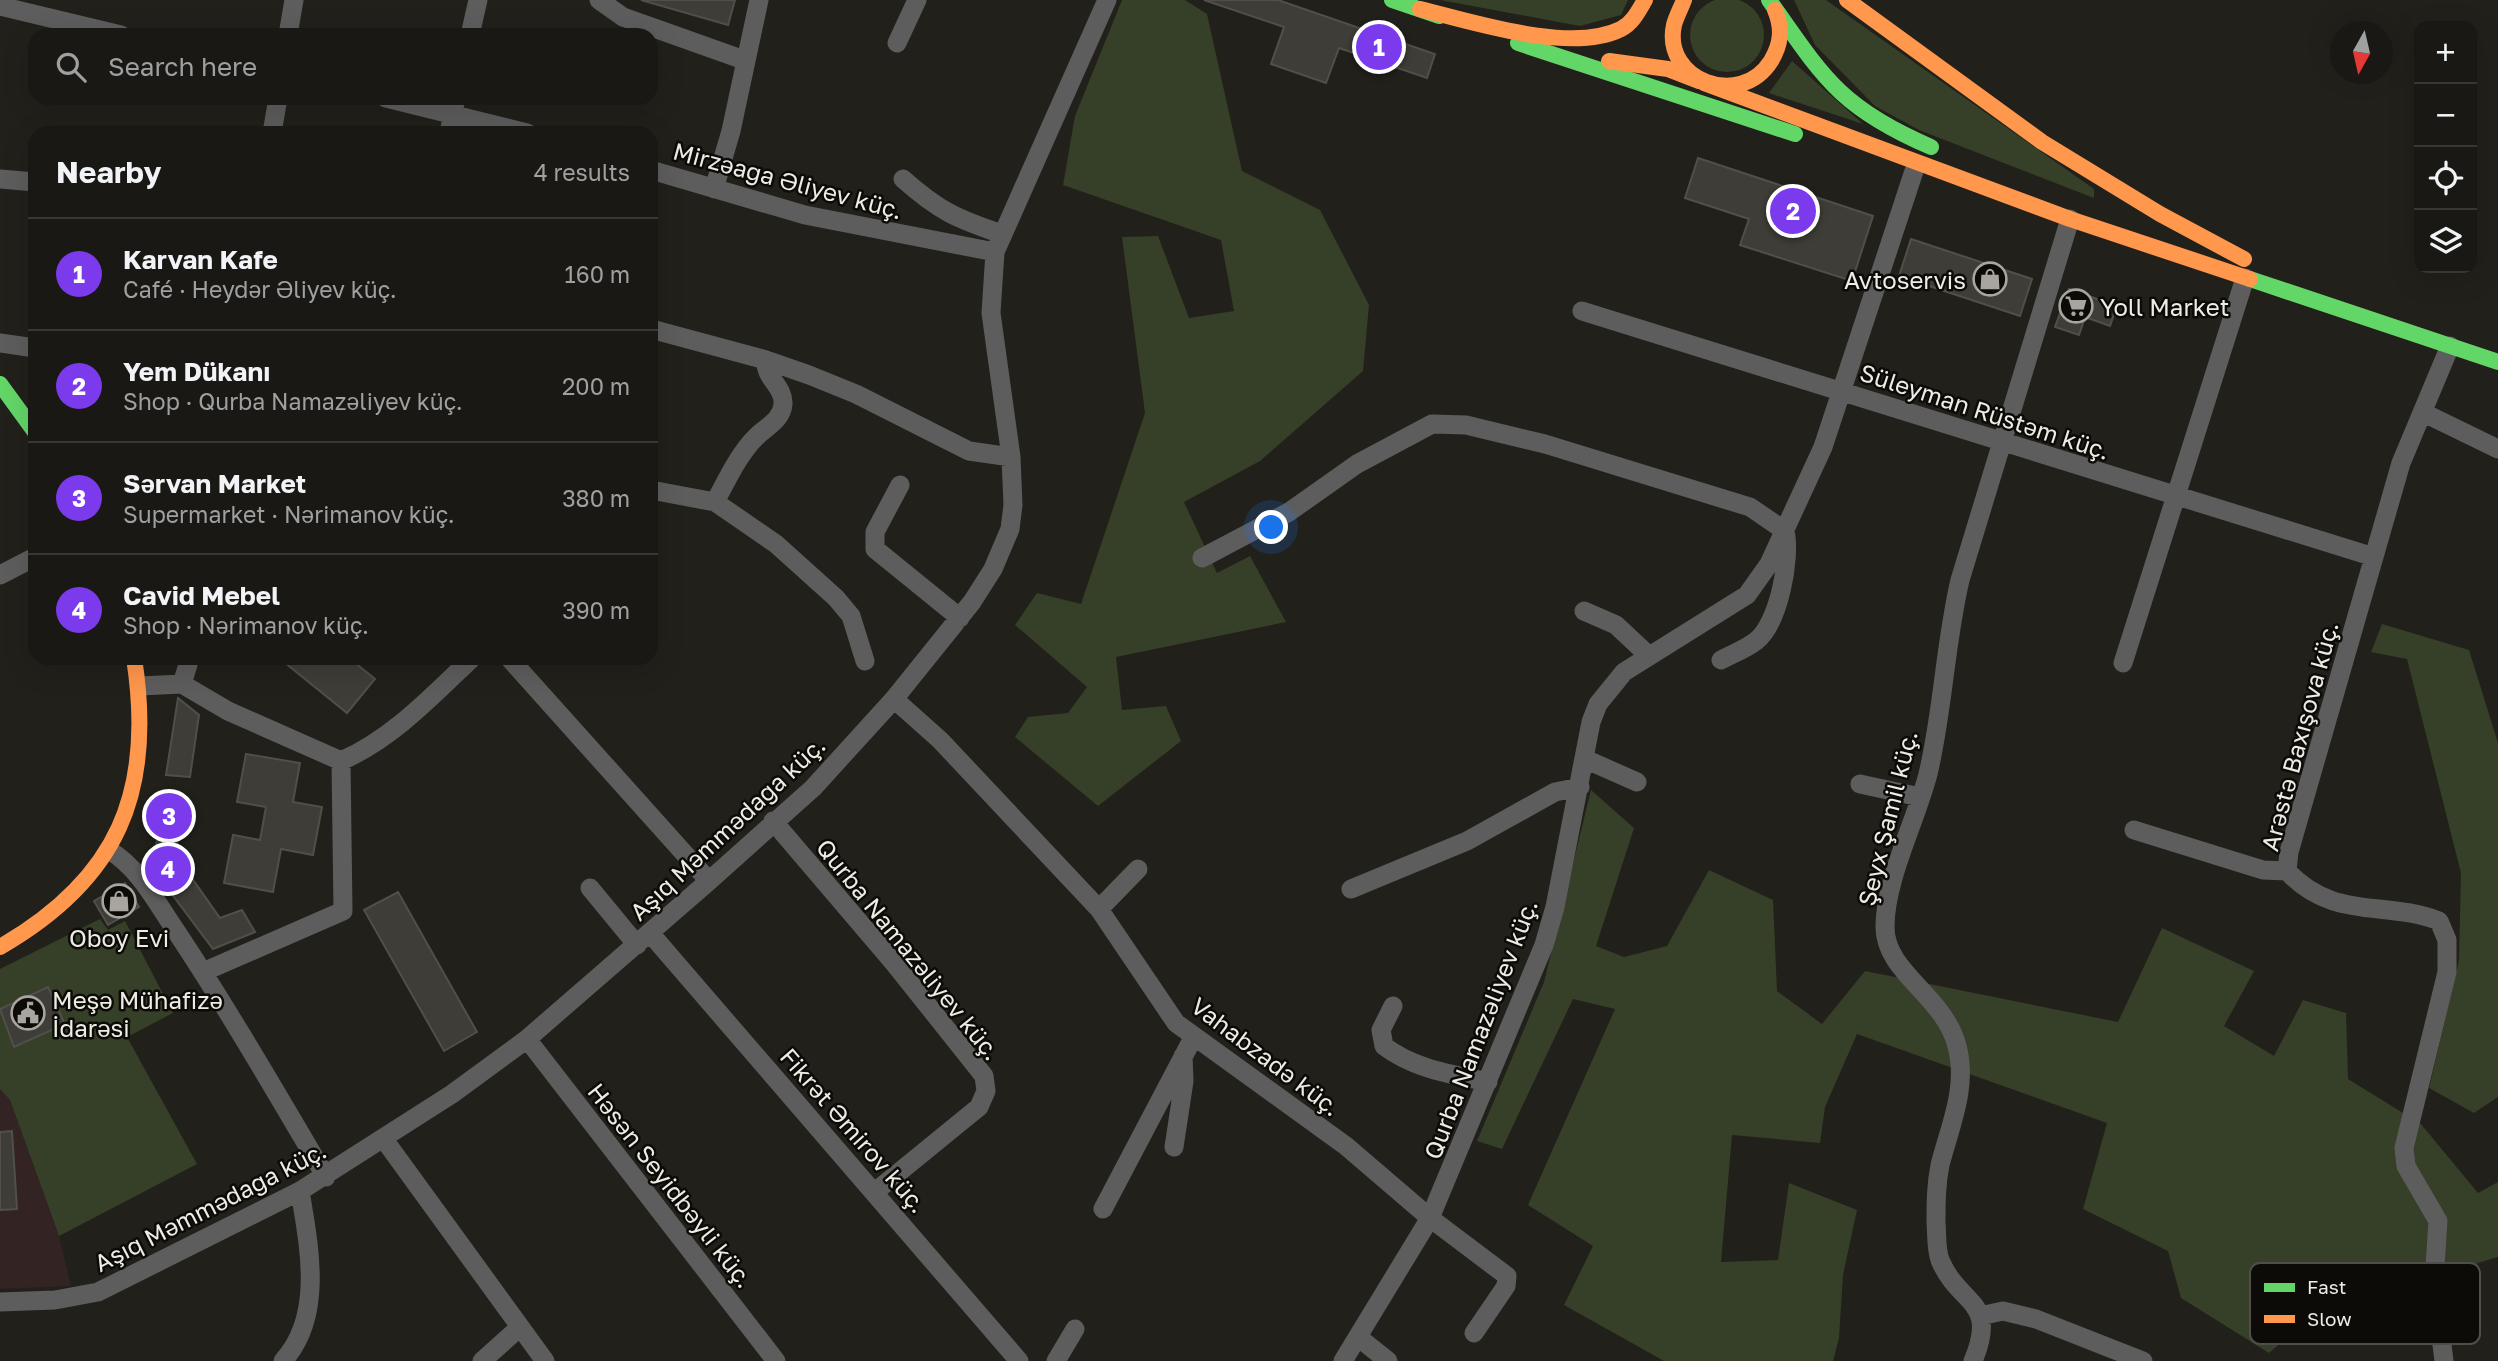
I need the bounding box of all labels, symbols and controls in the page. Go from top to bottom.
pin: 1 [1356,21,1402,73]
north arrow [2330,21,2393,84]
map controls [2414,21,2477,273]
button: + [2414,21,2477,84]
search box [28,28,658,105]
icon: search [52,48,90,86]
text: Search here [108,51,257,82]
button: − [2414,84,2477,147]
street label: Mirzəağa Əliyev küç. [670,135,906,225]
button: locate [2414,147,2477,210]
text: Nearby [56,154,161,190]
text: 4 results [534,158,630,186]
pin: 2 [1770,185,1816,237]
button: layers [2414,210,2477,273]
text: Karvan Kafe [123,244,278,275]
text: 1 [73,260,85,288]
text: 160 m [565,260,630,288]
shop icon: Avtoservis [1971,260,2009,298]
place label: Avtoservis [1844,265,1966,294]
text: Café · Heydər Əliyev küç. [123,275,397,303]
supermarket icon: Yoll Market [2057,287,2095,325]
place label: Yoll Market [2100,292,2229,321]
text: Yem Dükanı [123,356,270,387]
street label: Süleyman Rüstəm küç. [1856,357,2114,465]
text: 2 [72,372,86,400]
text: 200 m [562,372,630,400]
text: Shop · Qurba Namazəliyev küç. [123,387,463,415]
text: Sərvan Market [123,468,306,499]
text: 3 [72,484,86,512]
text: 380 m [562,484,630,512]
text: Supermarket · Nərimanov küç. [123,500,455,528]
your location [1254,510,1288,544]
text: Cavid Mebel [123,580,280,611]
text: 4 [72,596,86,624]
text: 390 m [562,596,630,624]
text: Shop · Nərimanov küç. [123,611,369,639]
street label: Arəstə Baxışova küç. [2254,618,2344,854]
street label: Şeyx Şamil küç. [1851,727,1923,909]
street label: Aşıq Məmmədağa küç. [623,730,831,926]
pin: 3 [146,790,192,842]
street label: Qurba Namazəliyev küç. [811,833,1007,1065]
pin: 4 [145,843,191,895]
shop icon: Oboy Evi [100,882,138,920]
street label: Qurba Namazəliyev küç. [1417,895,1543,1163]
place label: Oboy Evi [69,923,169,952]
place label: Meşə Mühafizə İdarəsi [52,985,223,1042]
street label: Vahabzadə küç. [1186,991,1346,1121]
public building icon: Meşə Mühafizə İdarəsi [9,994,47,1032]
street label: Fikrət Əmirov küç. [775,1042,933,1218]
street label: Həsən Seyidbəyli küç. [582,1077,760,1293]
street label: Aşıq Məmmədağa küç. [89,1135,331,1277]
legend [2250,1263,2480,1344]
text: Fast [2307,1275,2346,1298]
text: Slow [2307,1307,2352,1330]

